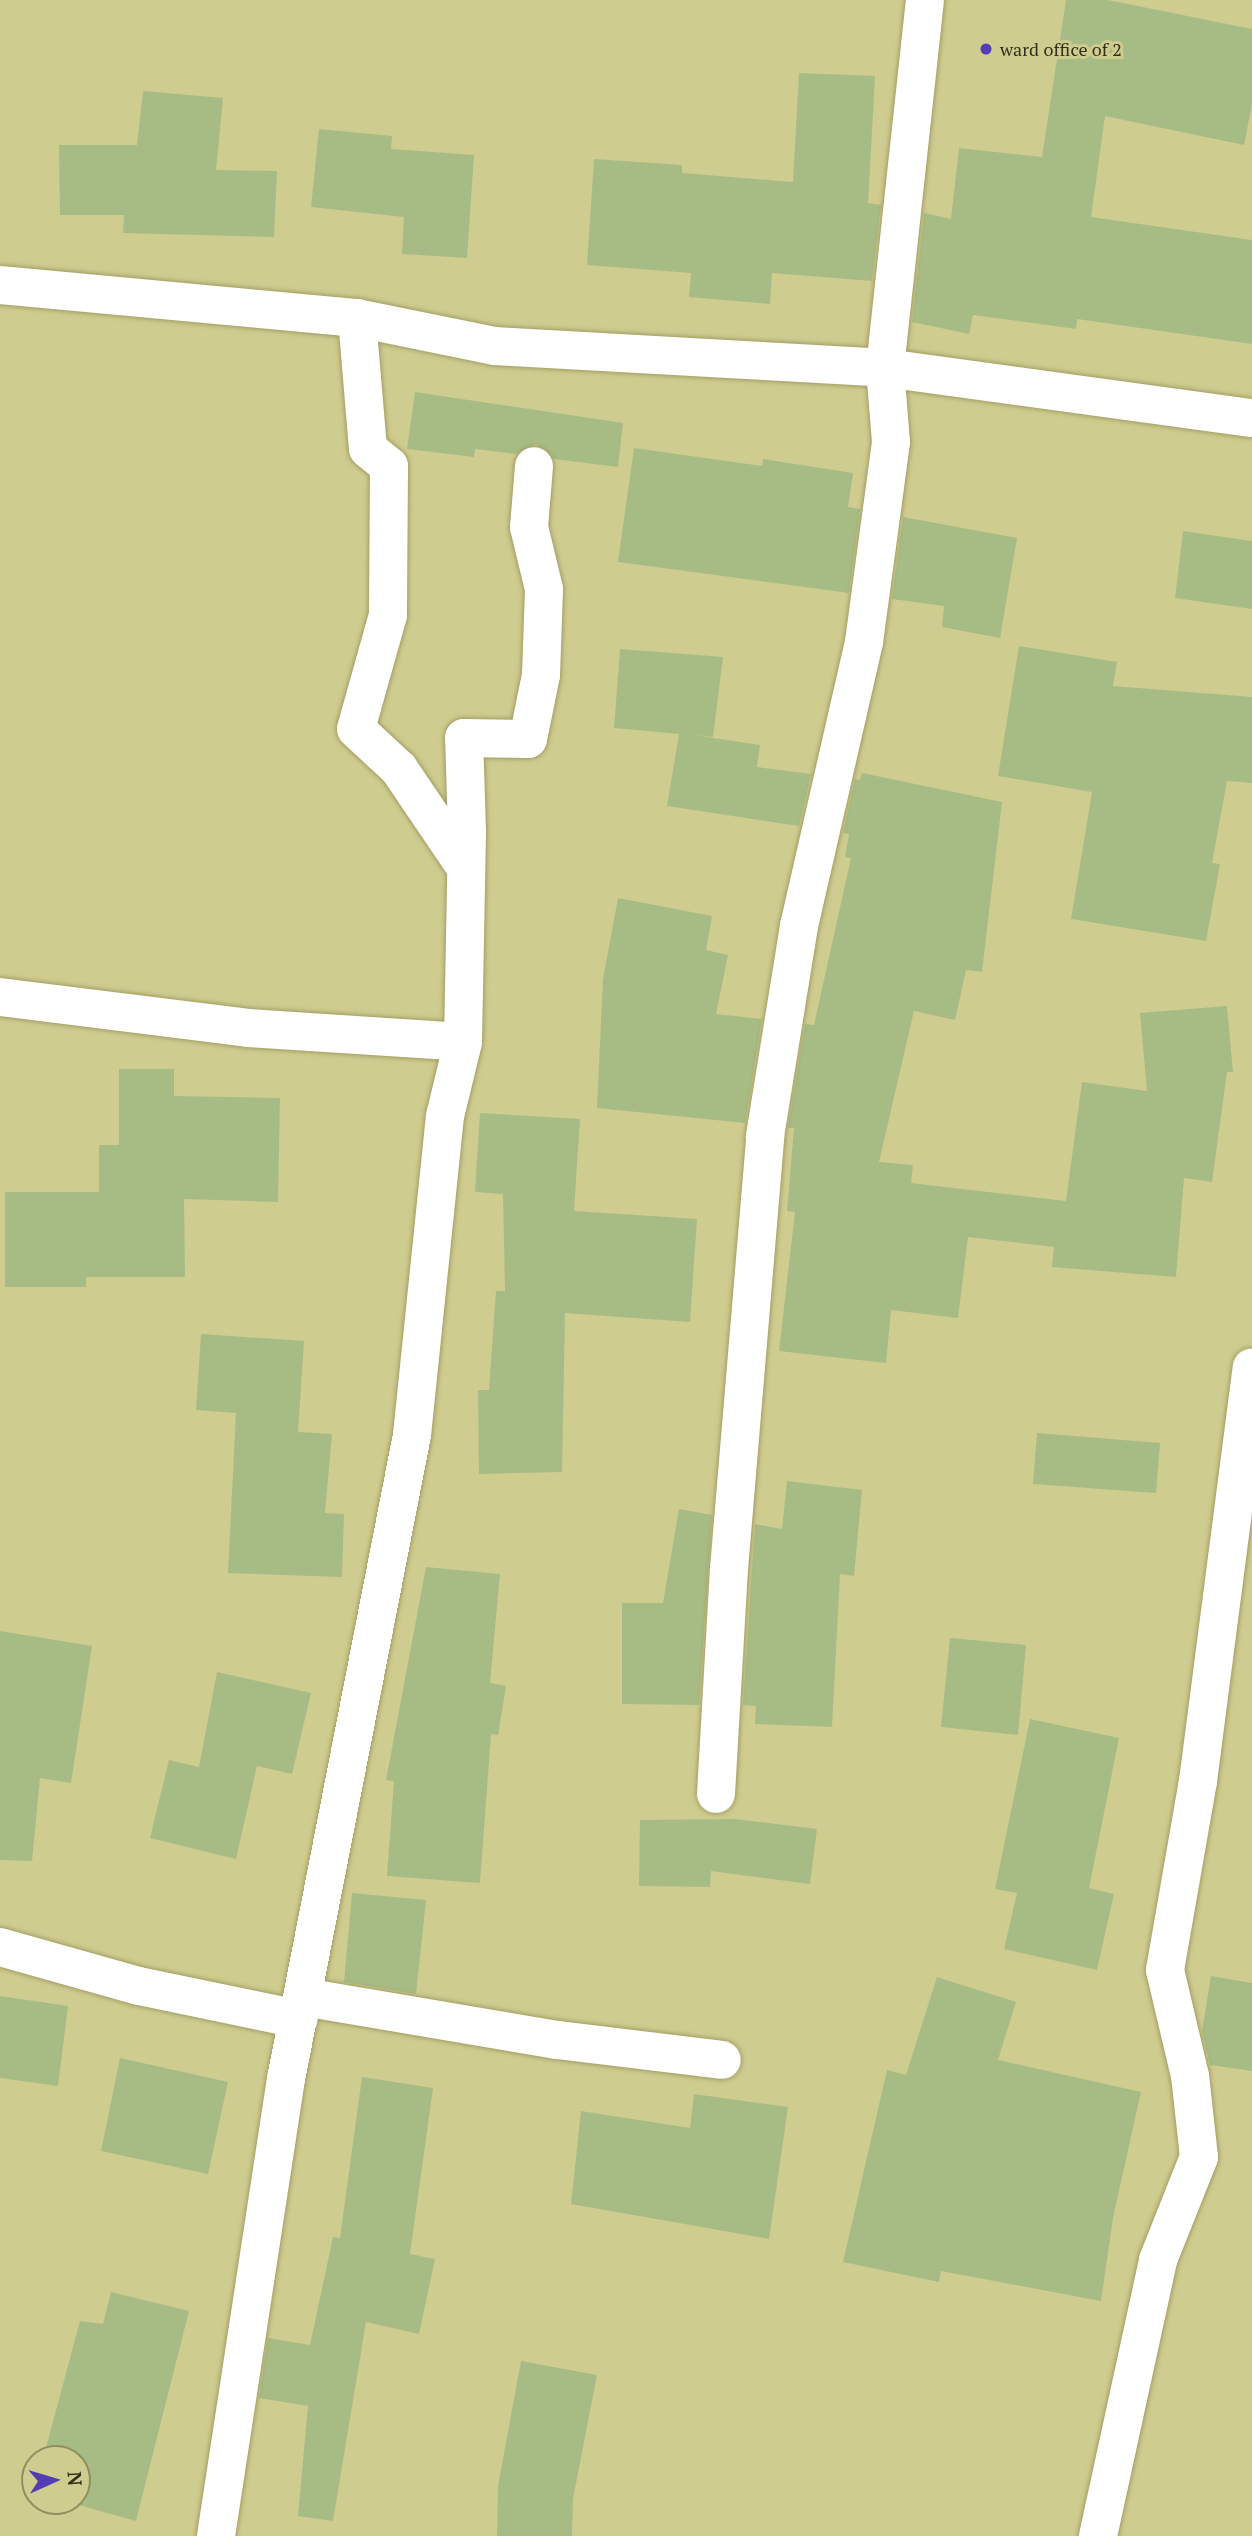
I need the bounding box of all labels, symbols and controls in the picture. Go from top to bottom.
place label: ward office of 2 [1000,38,1122,60]
marker: ward office of 2 [978,41,994,57]
north arrow [21,2445,91,2515]
text: N [62,2471,88,2487]

